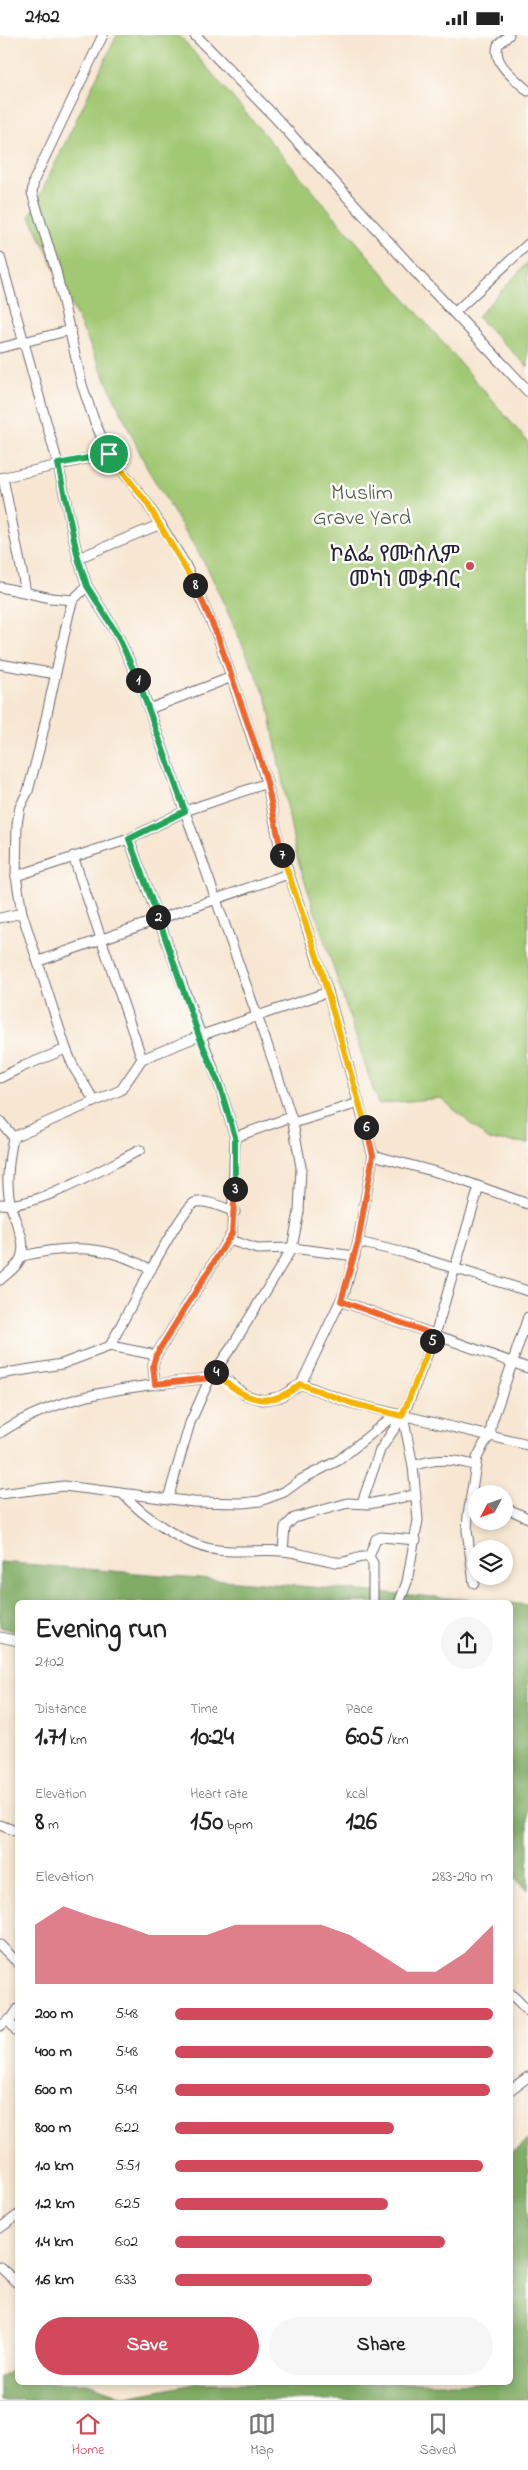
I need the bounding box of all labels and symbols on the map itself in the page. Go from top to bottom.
pin [88,433,130,475]
park label: Muslim Grave Yard [313,478,411,535]
place label: ኮልፌ የሙስሊም መካነ መቃብር [330,540,460,597]
marker: ኮልፌ የሙስሊም መካነ መቃብር [464,560,476,572]
pin: 8 [182,573,208,597]
pin: 1 [126,667,150,693]
pin: 7 [270,843,294,867]
pin: 2 [146,905,170,929]
pin: 6 [354,1115,378,1139]
pin: 3 [222,1177,248,1201]
pin: 5 [420,1329,444,1353]
pin: 4 [204,1359,228,1385]
north arrow [468,1485,512,1530]

